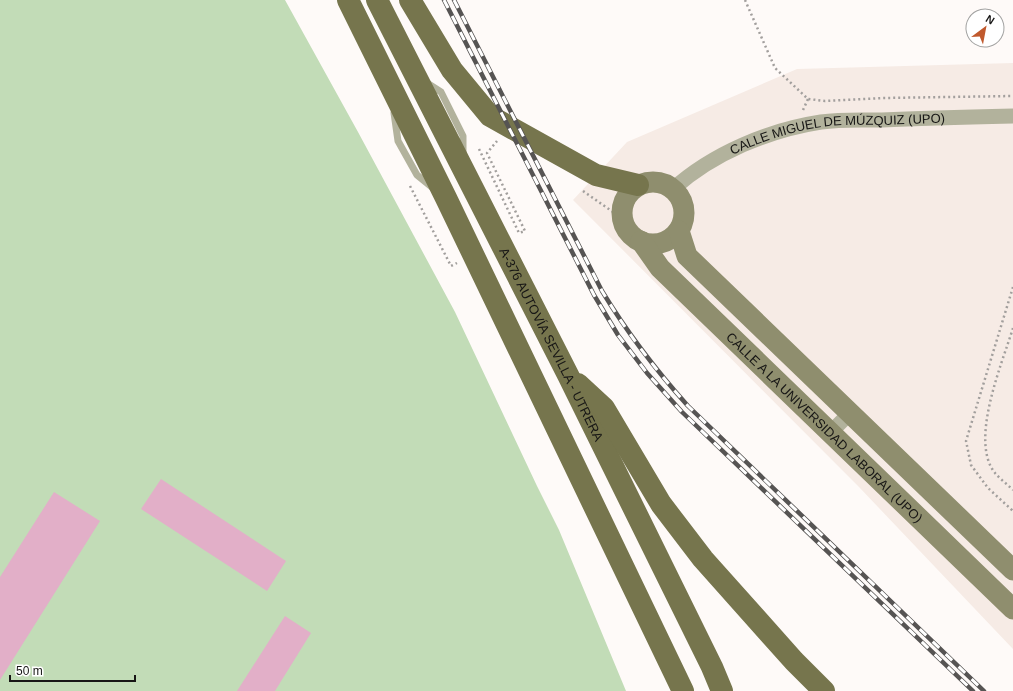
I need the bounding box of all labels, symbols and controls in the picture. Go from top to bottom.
north arrow [965,8,1005,48]
text: N [984,12,997,27]
street label: CALLE MIGUEL DE MÚZQUIZ (UPO) [727,111,945,158]
street label: A-376 AUTOVÍA SEVILLA - UTRERA [496,245,606,444]
street label: CALLE A LA UNIVERSIDAD LABORAL (UPO) [723,329,926,526]
scale bar [10,657,135,683]
text: 50 m [16,664,43,678]

